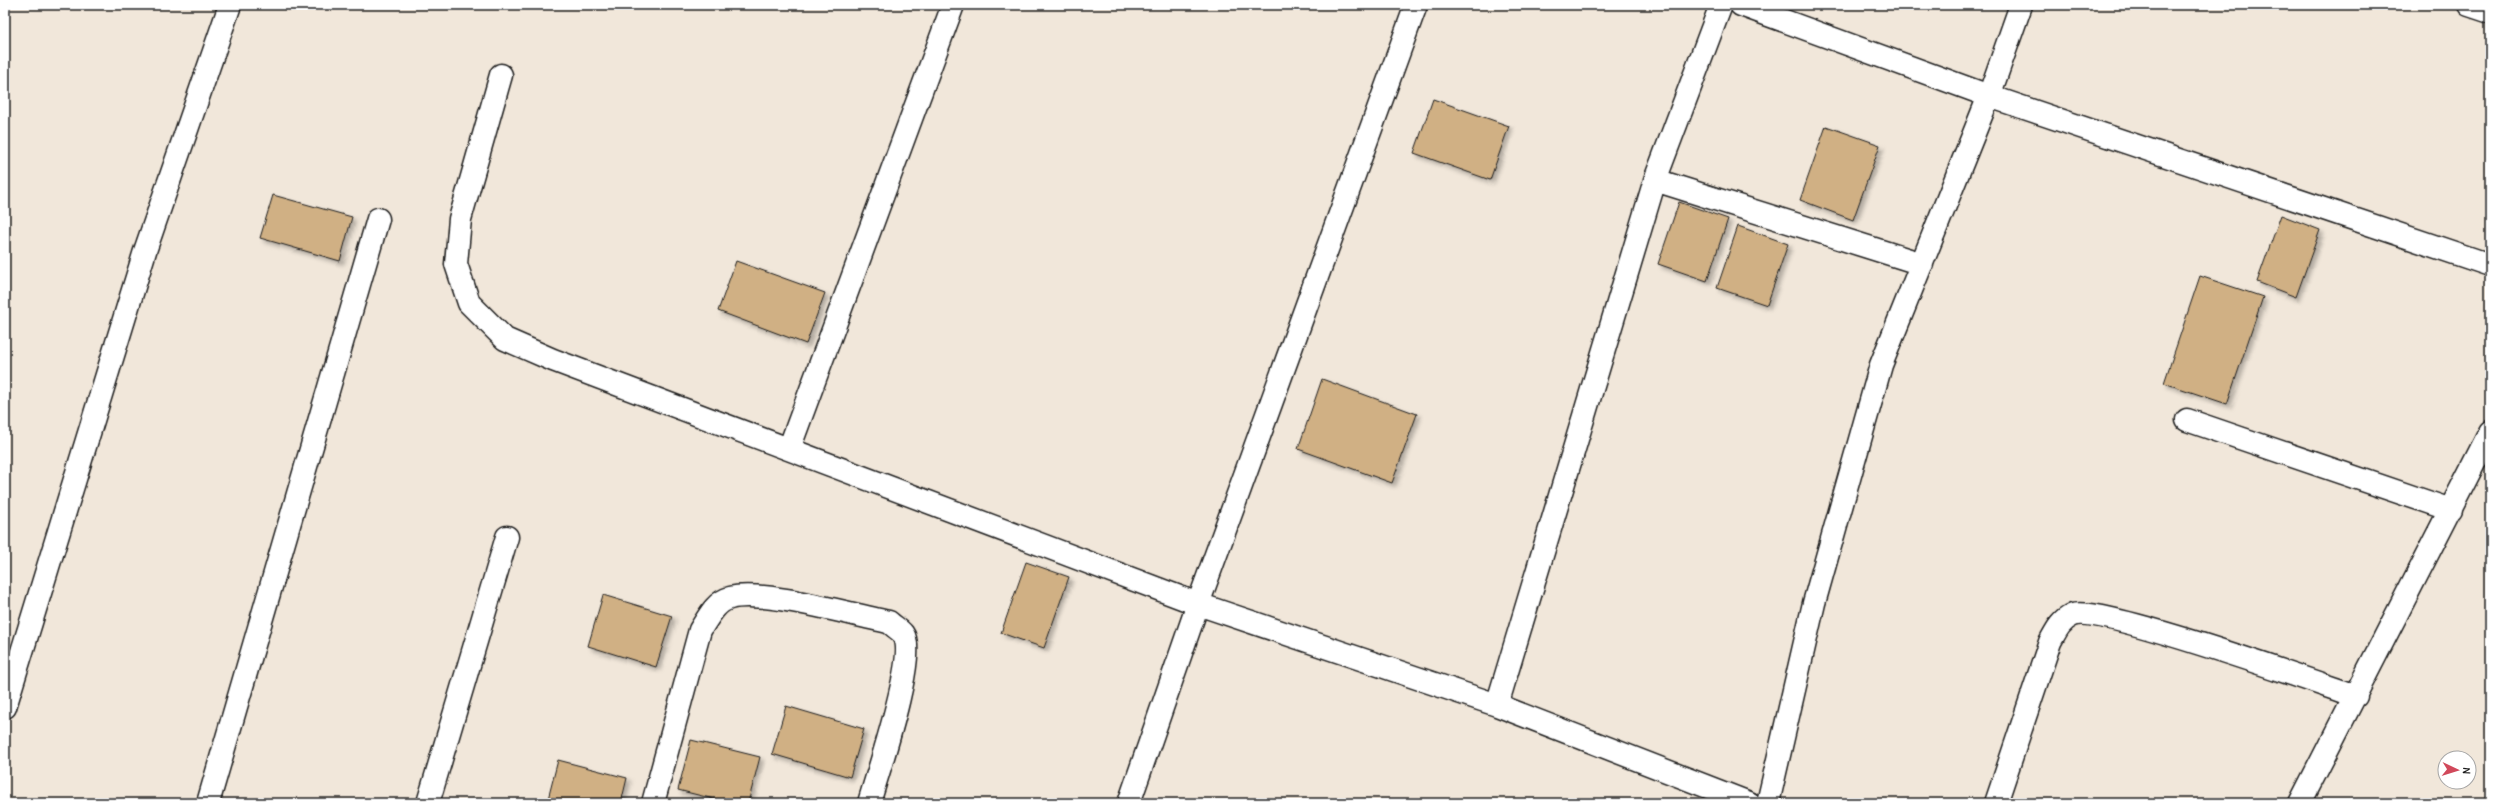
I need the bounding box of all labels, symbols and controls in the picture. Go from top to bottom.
north arrow [2437,750,2477,790]
text: N [2460,767,2474,774]

